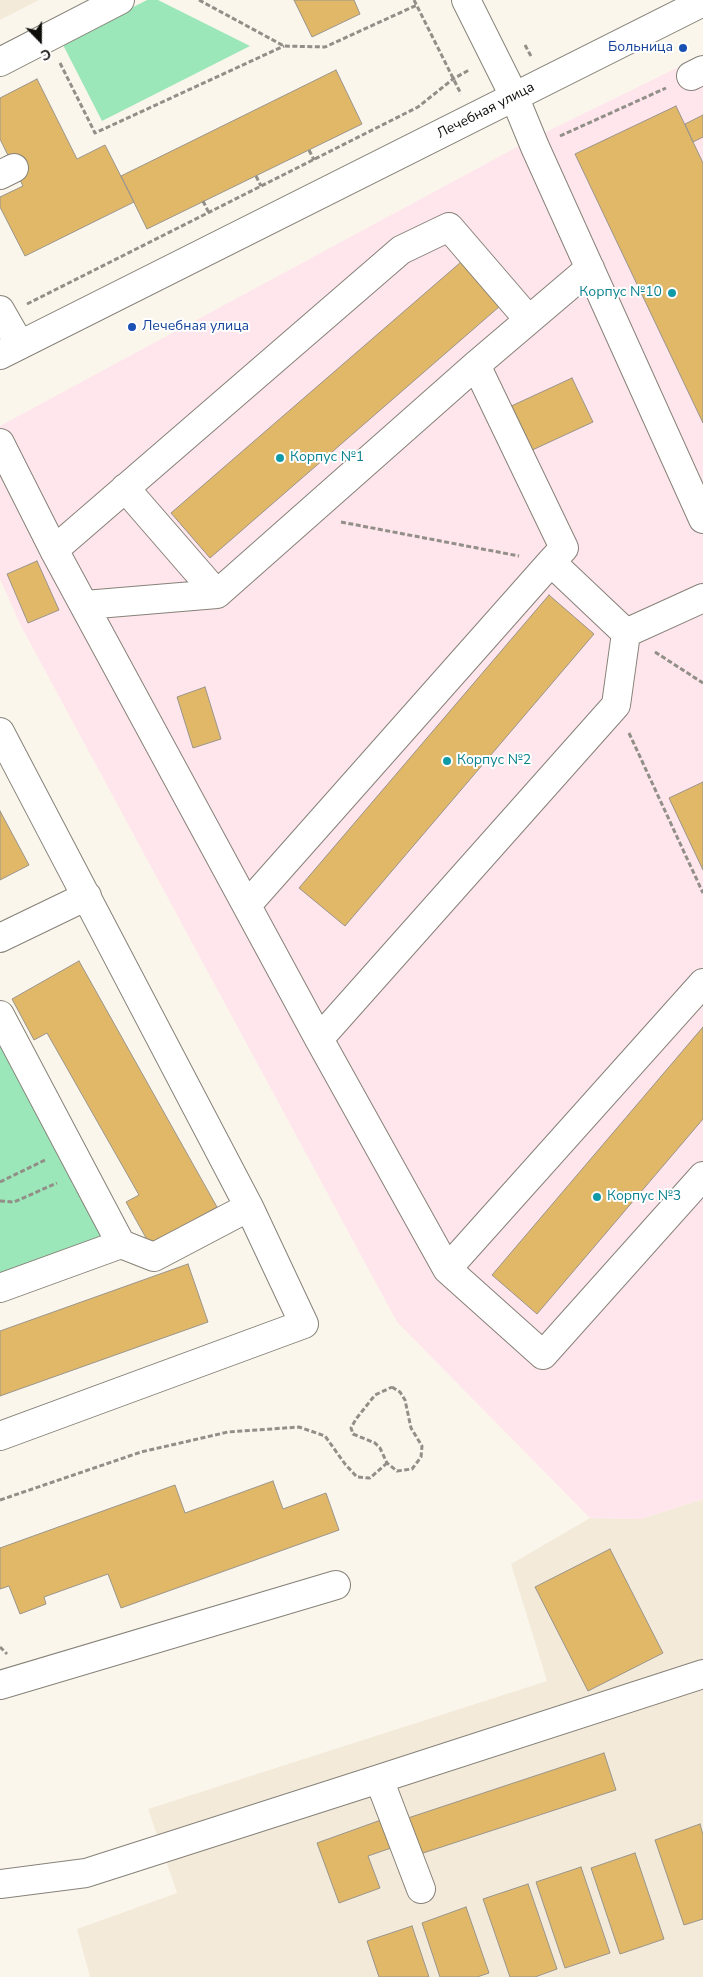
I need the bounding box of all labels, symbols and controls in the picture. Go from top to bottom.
north arrow [15,15,65,65]
place label: Больница [608,40,673,56]
marker: Больница [677,42,689,54]
text: С [38,44,54,65]
street label: Лечебная улица [434,79,538,143]
place label: Корпус №10 [579,285,662,301]
marker: Корпус №10 [666,287,678,299]
place label: Лечебная улица [142,319,249,335]
marker: Лечебная улица [126,321,138,333]
place label: Корпус №1 [290,450,364,466]
marker: Корпус №1 [274,452,286,464]
place label: Корпус №2 [457,753,531,769]
marker: Корпус №2 [441,755,453,767]
place label: Корпус №3 [607,1189,681,1205]
marker: Корпус №3 [591,1191,603,1203]

